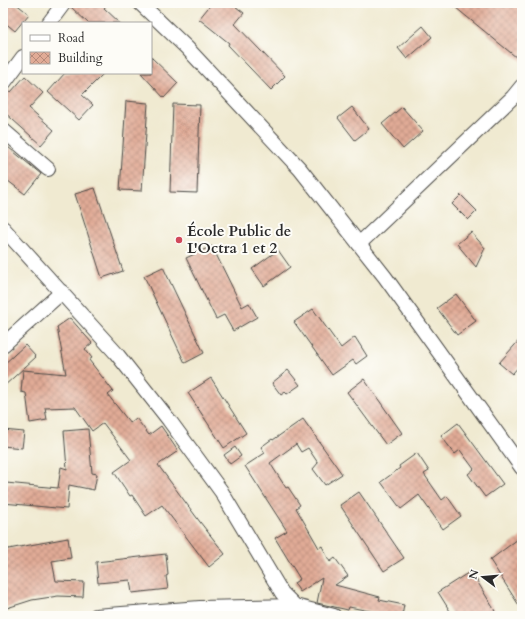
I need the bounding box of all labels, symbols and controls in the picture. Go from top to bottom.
legend [22,22,152,74]
text: Road [58,30,85,46]
text: Building [58,50,103,66]
place label: École Public de L'Octra 1 et 2 [187,221,291,258]
marker: École Public de L'Octra 1 et 2 [174,235,184,245]
north arrow [463,557,503,597]
text: N [465,567,483,581]

